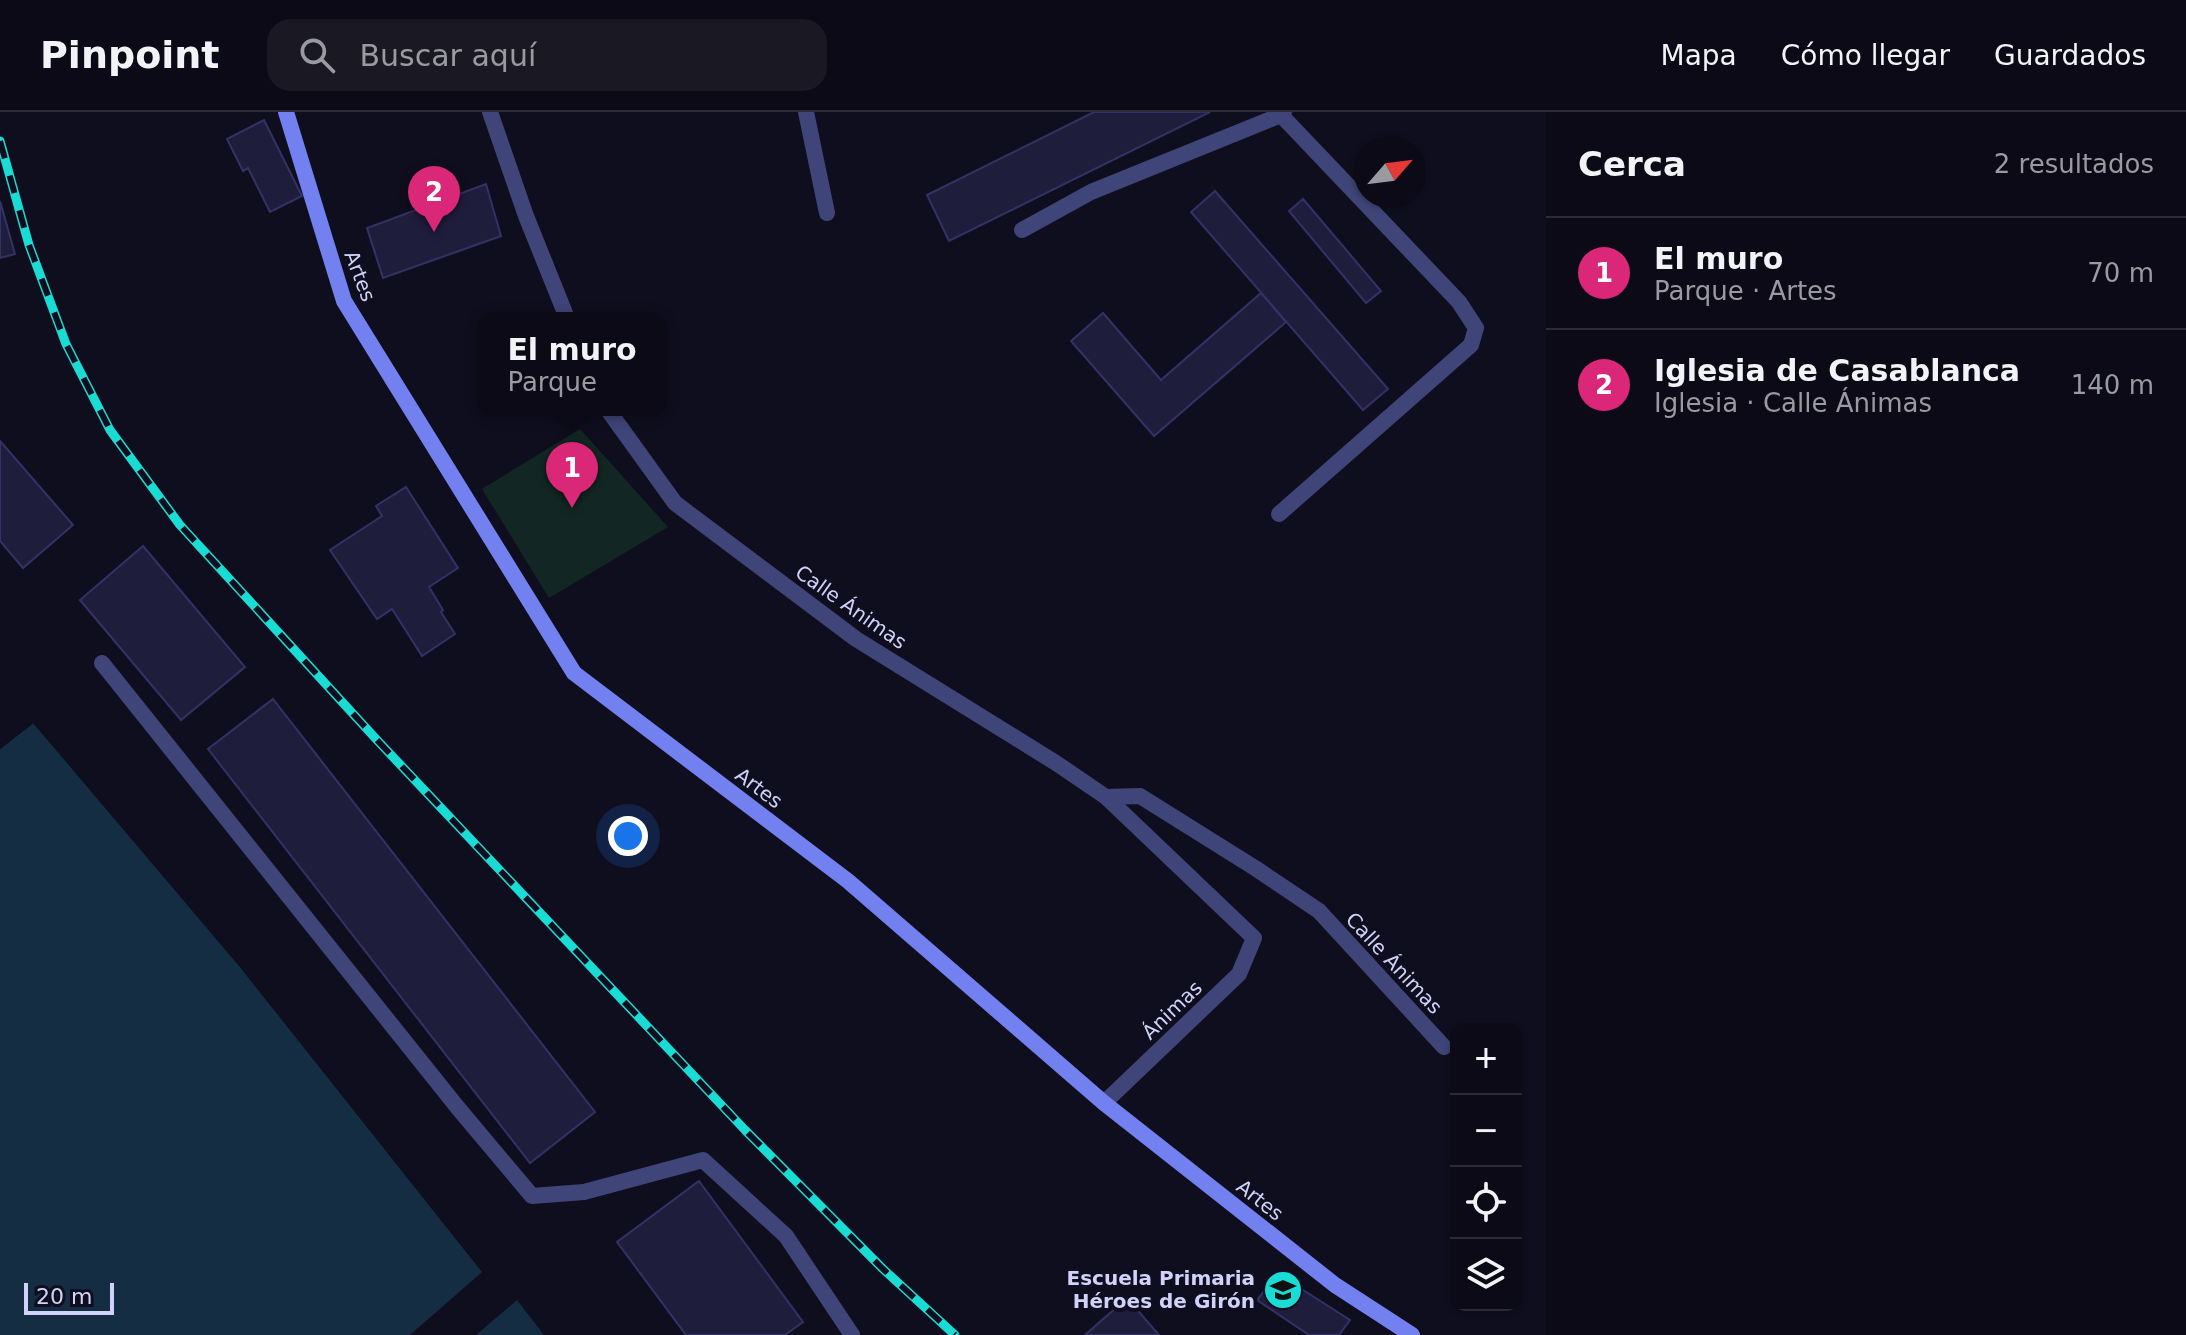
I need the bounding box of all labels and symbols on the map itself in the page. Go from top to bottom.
north arrow [1354,136,1426,208]
pin: 2 [408,166,460,232]
street label: Artes [339,247,381,305]
pin: 1 [546,442,598,508]
street label: Calle Ánimas [791,560,911,654]
street label: Artes [731,763,787,813]
your location [608,816,648,856]
street label: Calle Ánimas [1341,907,1447,1019]
street label: Ánimas [1137,976,1207,1044]
street label: Artes [1232,1174,1288,1226]
place label: Escuela Primaria Héroes de Girón [1067,1266,1255,1313]
school or university icon: Escuela Primaria Héroes de Girón [1262,1269,1304,1311]
scale bar [24,1279,114,1315]

